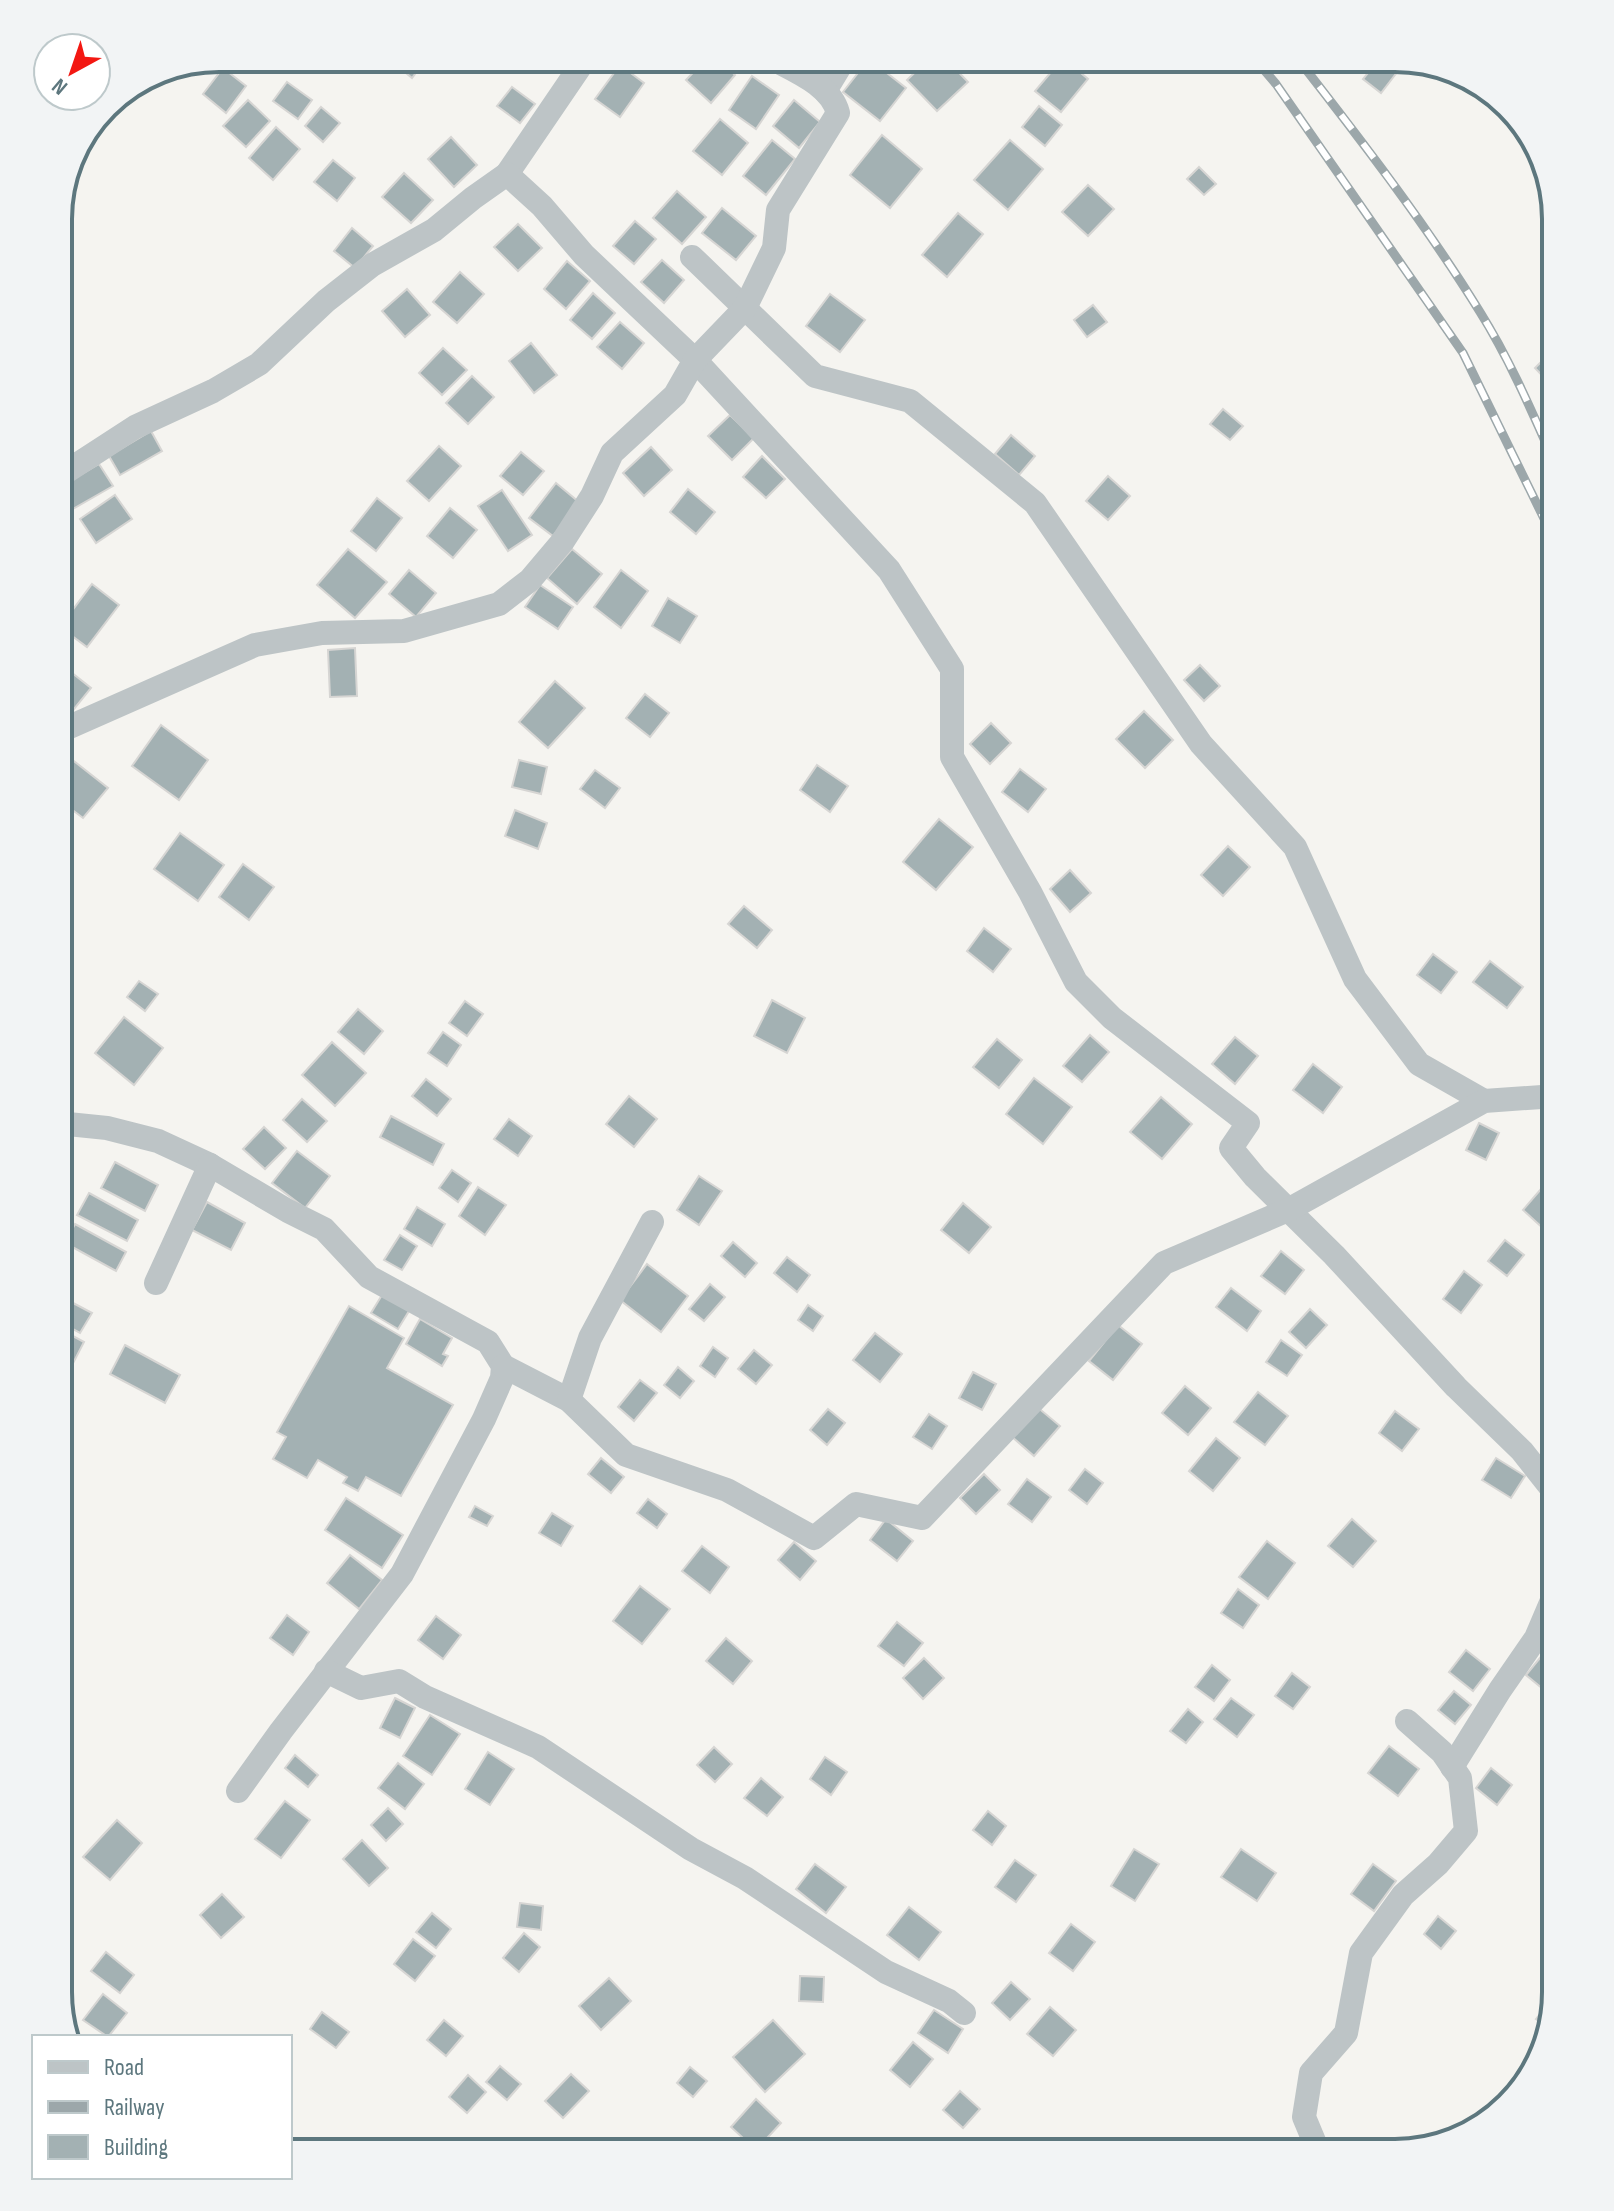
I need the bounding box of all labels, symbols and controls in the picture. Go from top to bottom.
north arrow [32,32,112,112]
text: N [47,72,73,100]
legend [32,2035,292,2179]
text: Road [104,2053,144,2082]
text: Railway [104,2093,164,2122]
text: Building [104,2133,168,2162]

